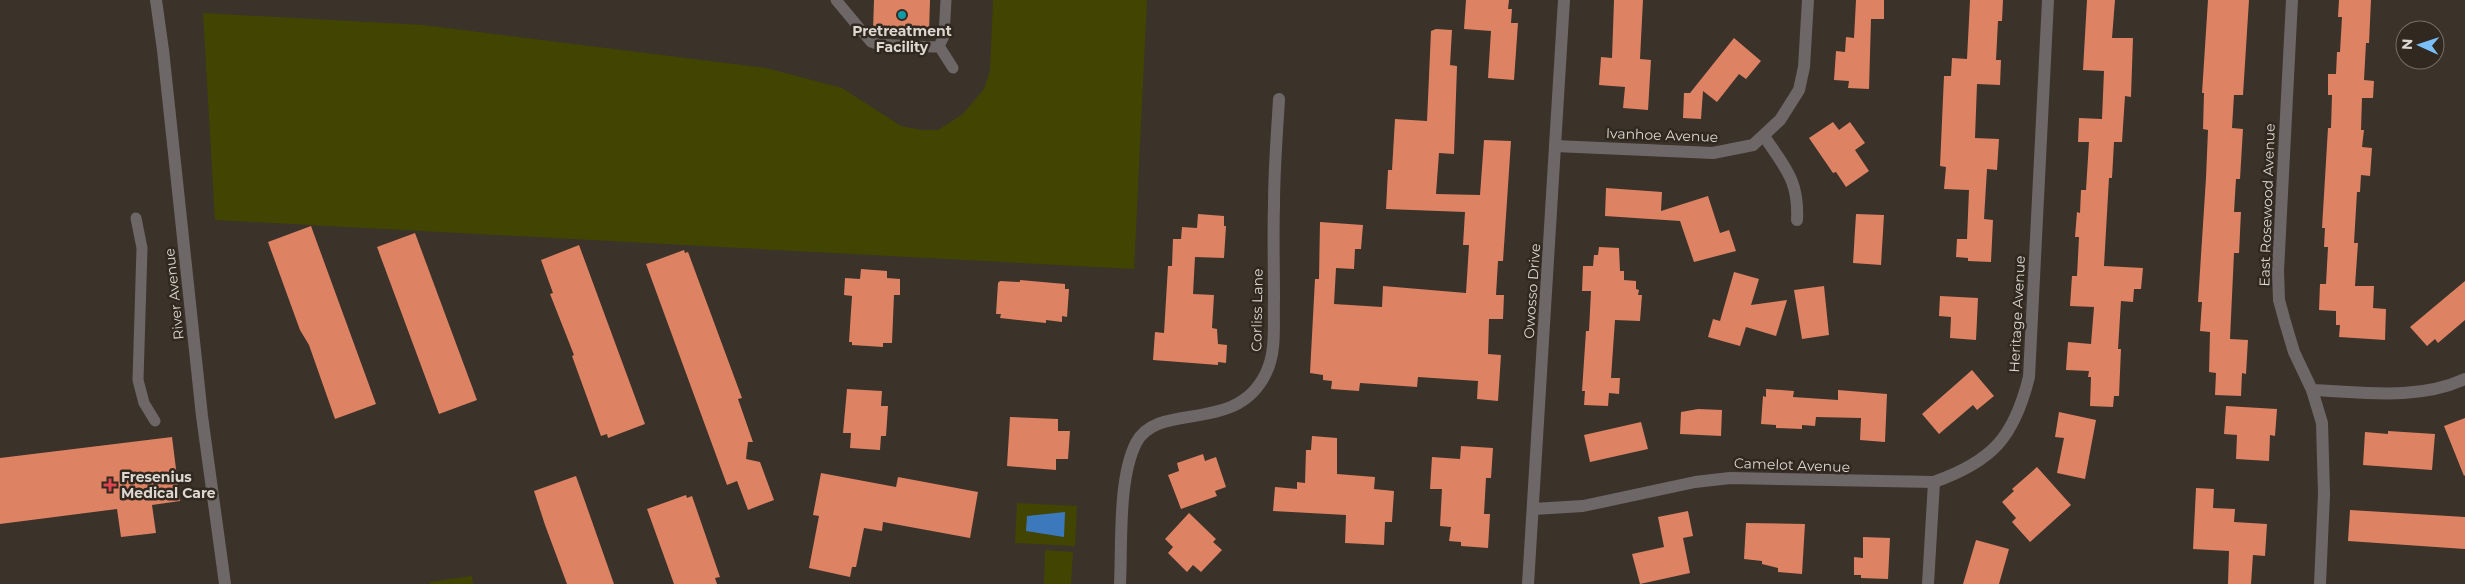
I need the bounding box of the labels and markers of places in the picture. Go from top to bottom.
marker: Pretreatment Facility [896,9,908,21]
place label: Pretreatment Facility [852,22,952,56]
place label: Fresenius Medical Care [121,468,216,502]
marker: Fresenius Medical Care [103,478,117,492]

